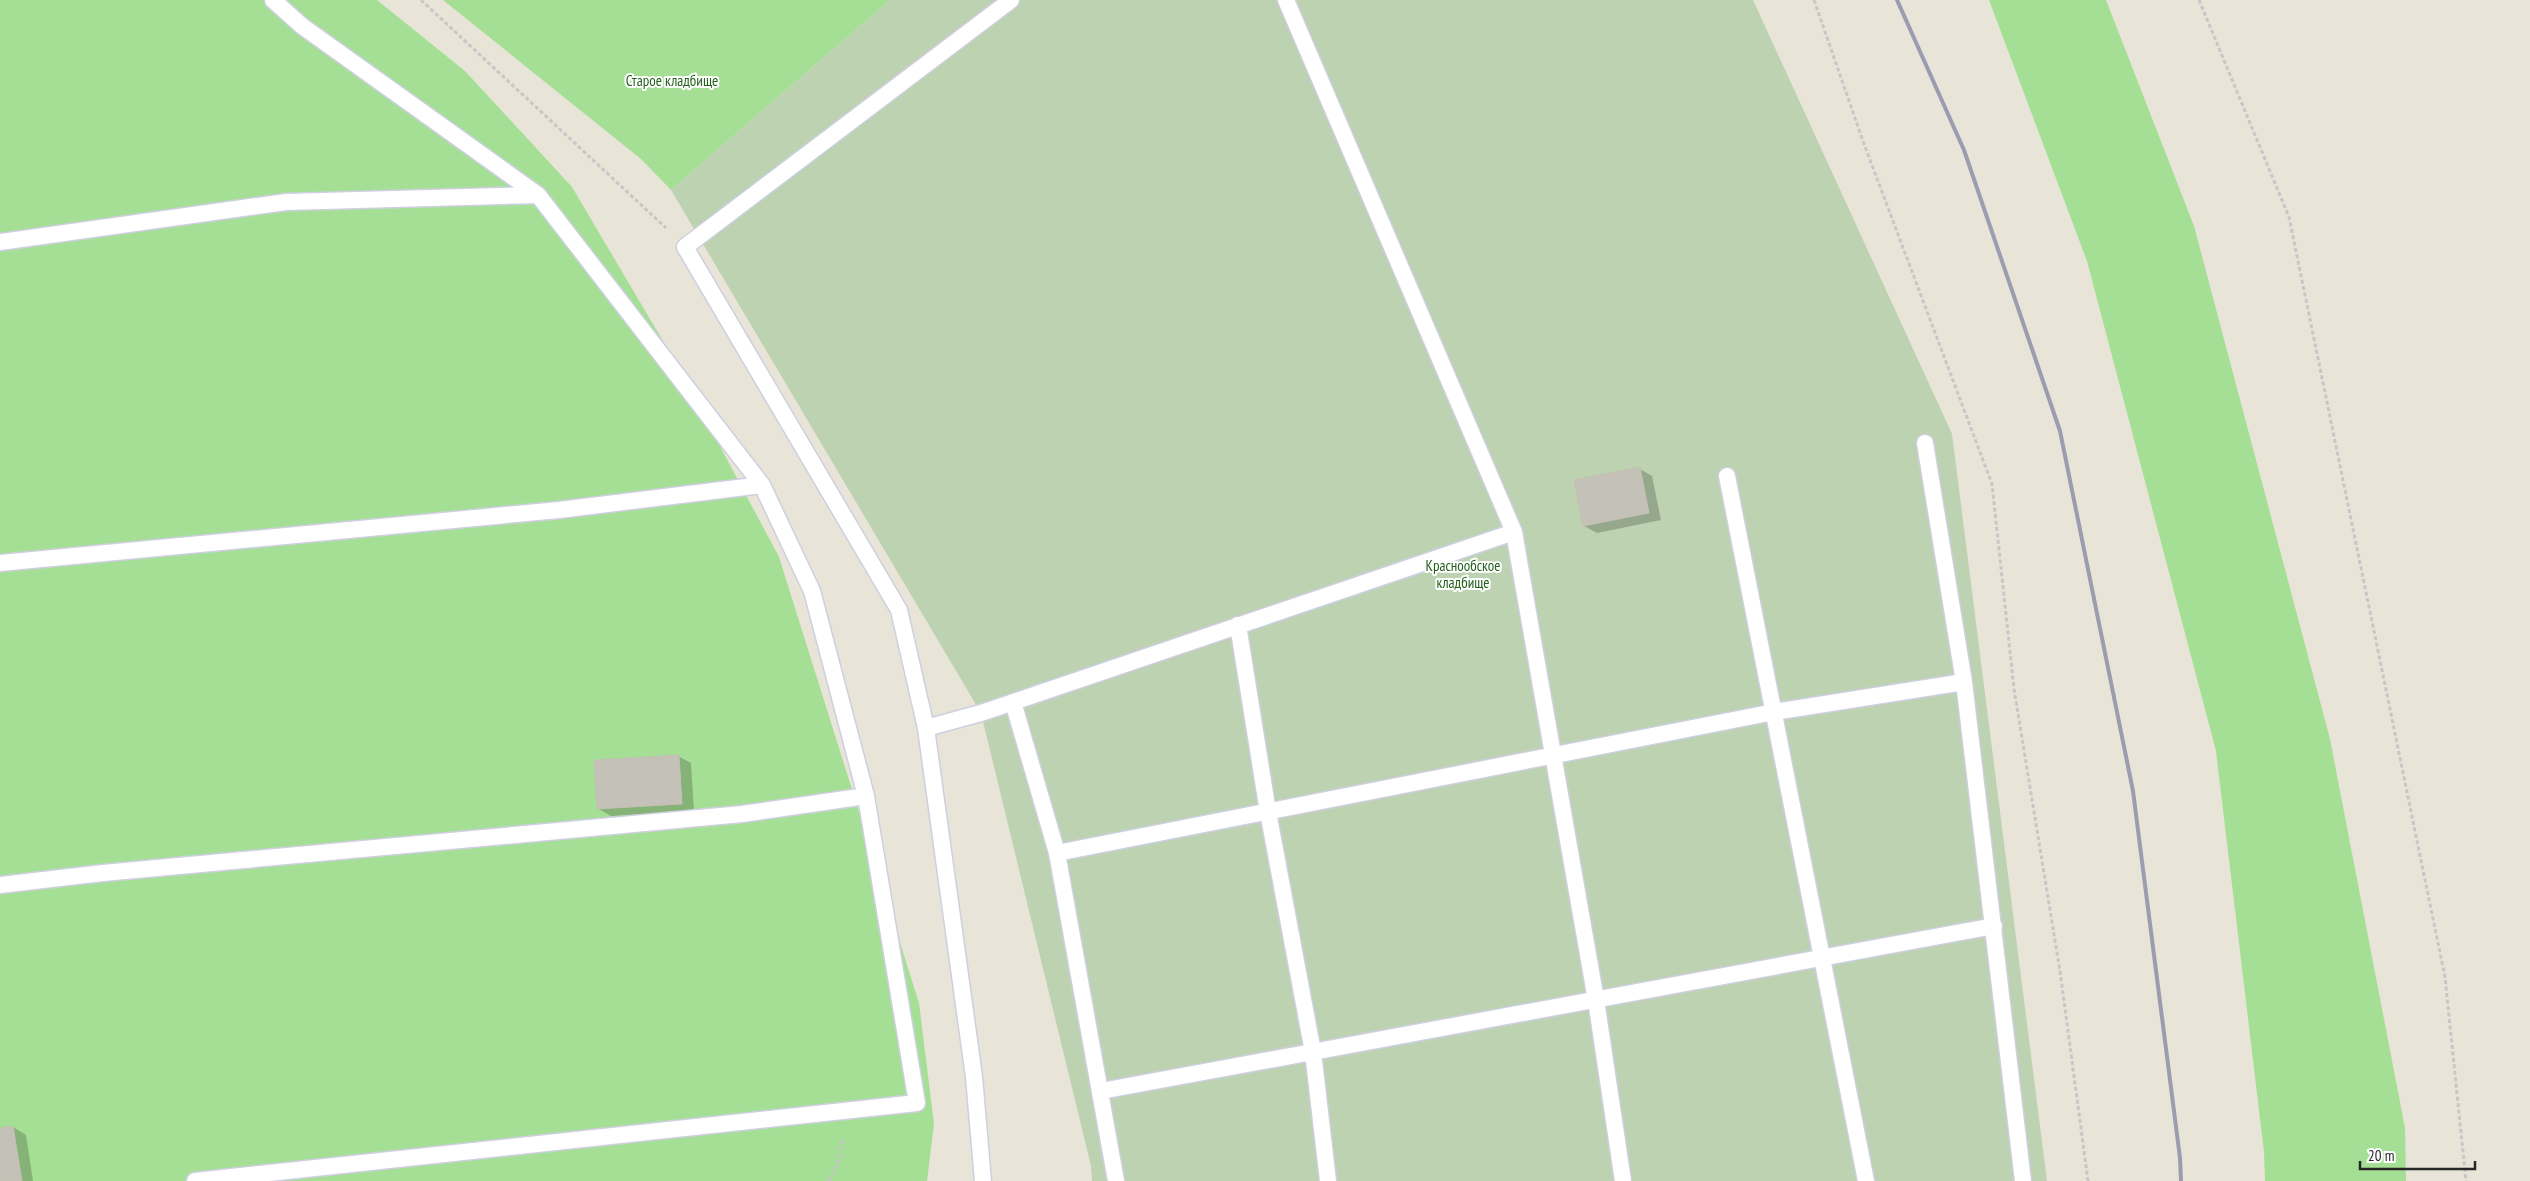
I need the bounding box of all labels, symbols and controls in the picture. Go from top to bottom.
park label: Старое кладбище [626,71,718,90]
park label: Краснообское кладбище [1426,556,1500,592]
scale bar [2360,1138,2475,1170]
text: 20 m [2368,1146,2394,1165]

